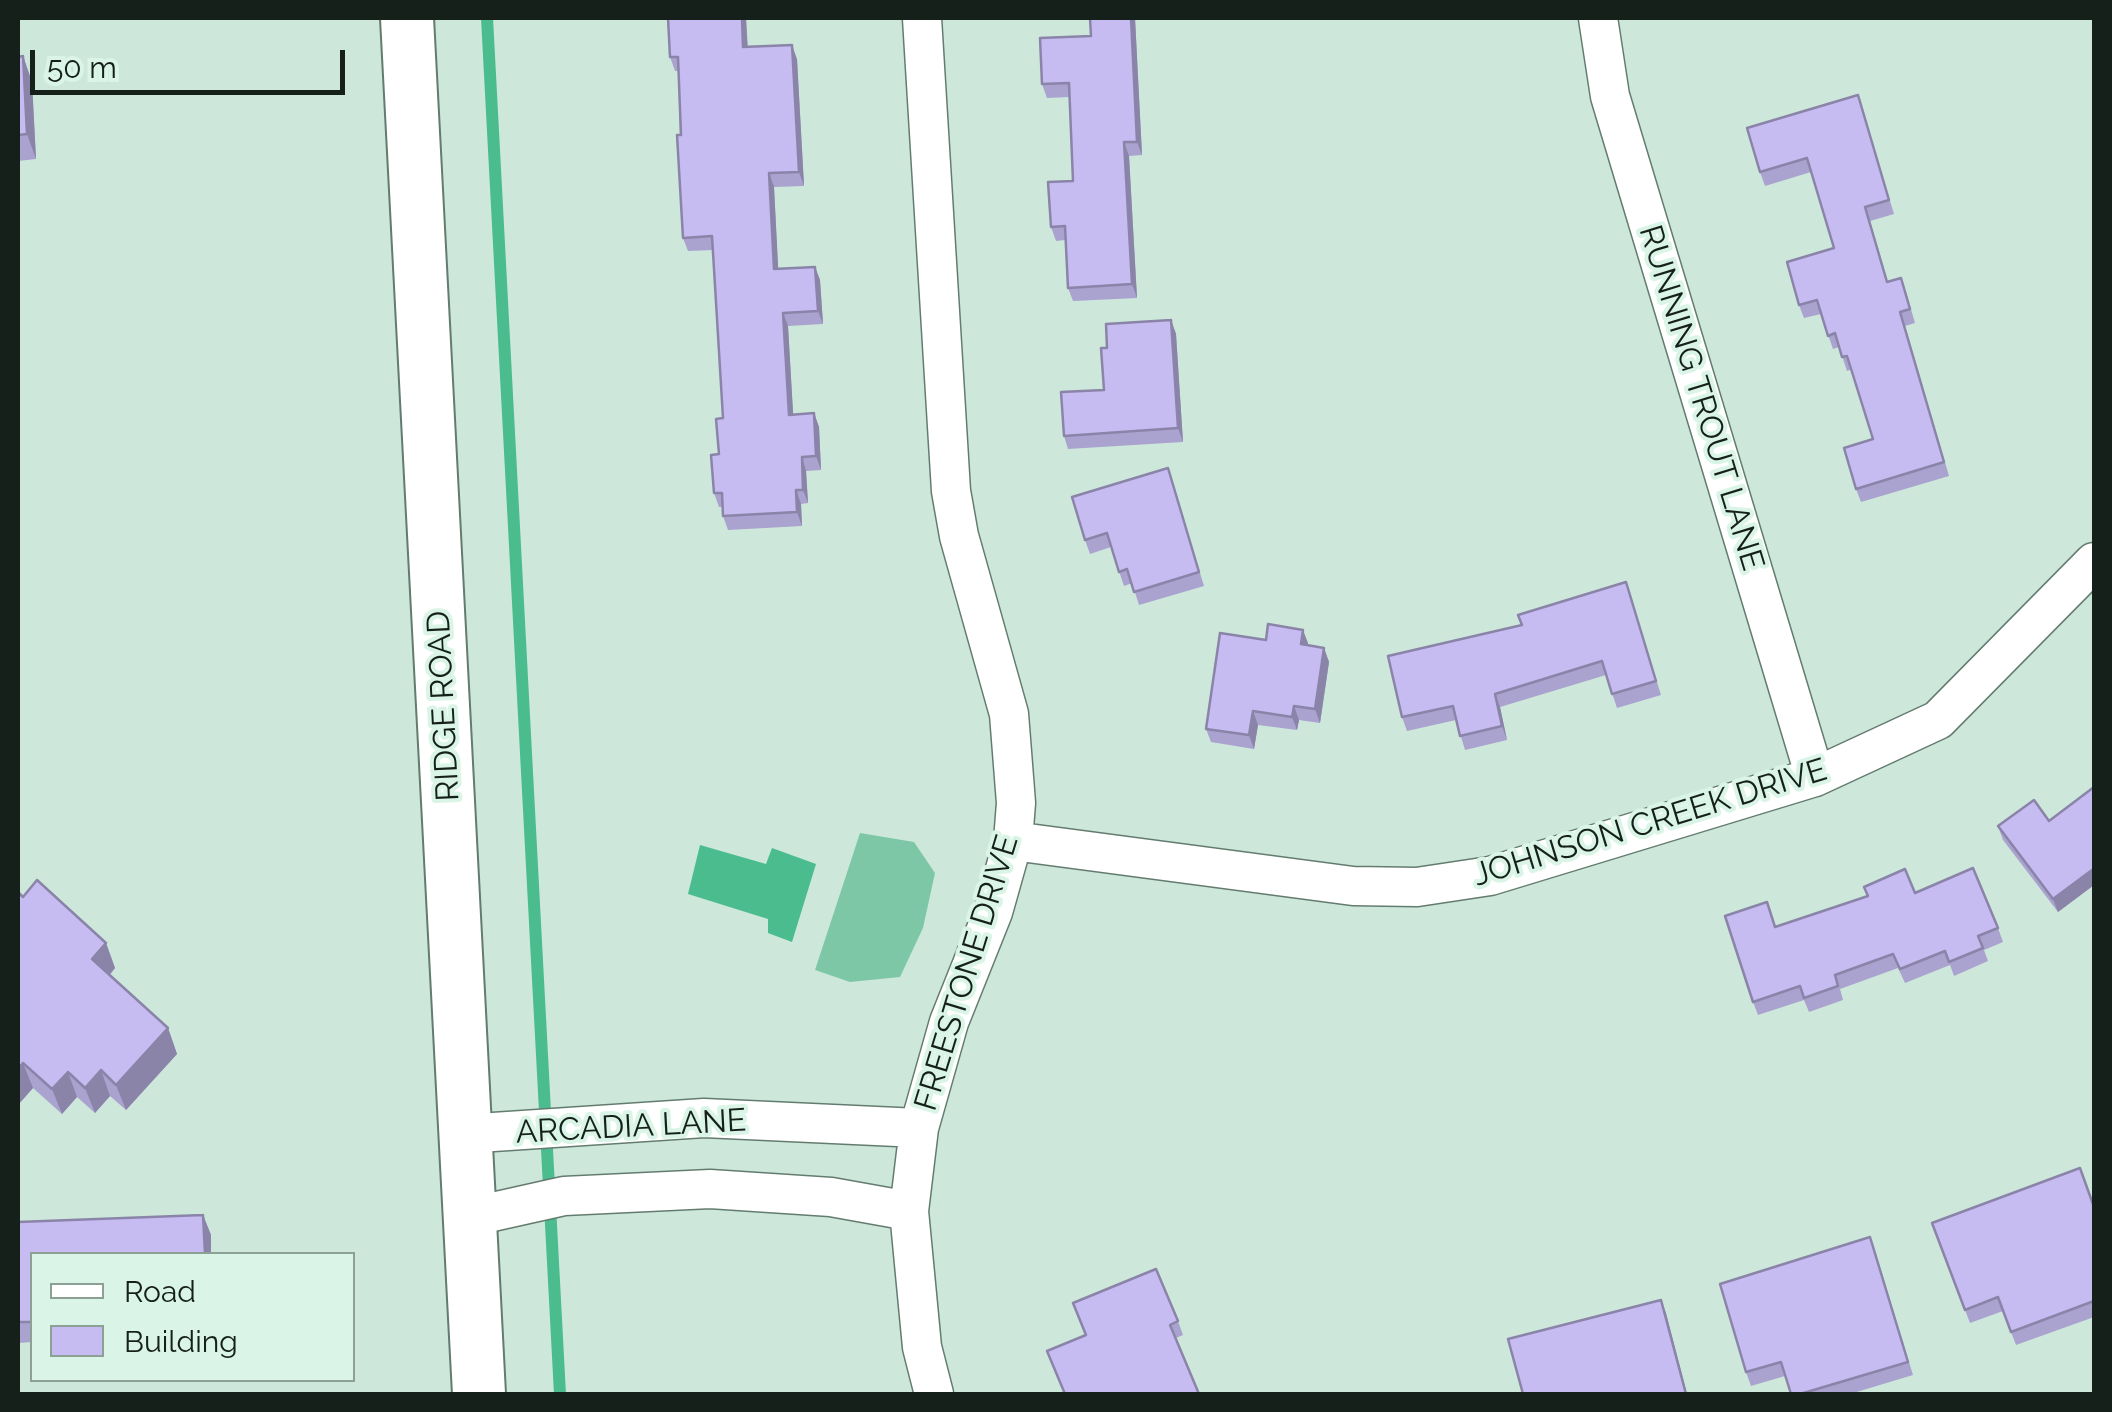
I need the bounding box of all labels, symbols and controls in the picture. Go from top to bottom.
scale bar [35,30,350,92]
text: 50 m [47,50,117,85]
street label: RUNNING TROUT LANE [1630,221,1772,575]
street label: RIDGE ROAD [420,610,468,802]
street label: JOHNSON CREEK DRIVE [1469,751,1831,895]
street label: FREESTONE DRIVE [907,831,1027,1115]
street label: ARCADIA LANE [515,1102,747,1152]
legend [30,1252,355,1382]
text: Road [124,1274,196,1309]
text: Building [124,1324,238,1359]

